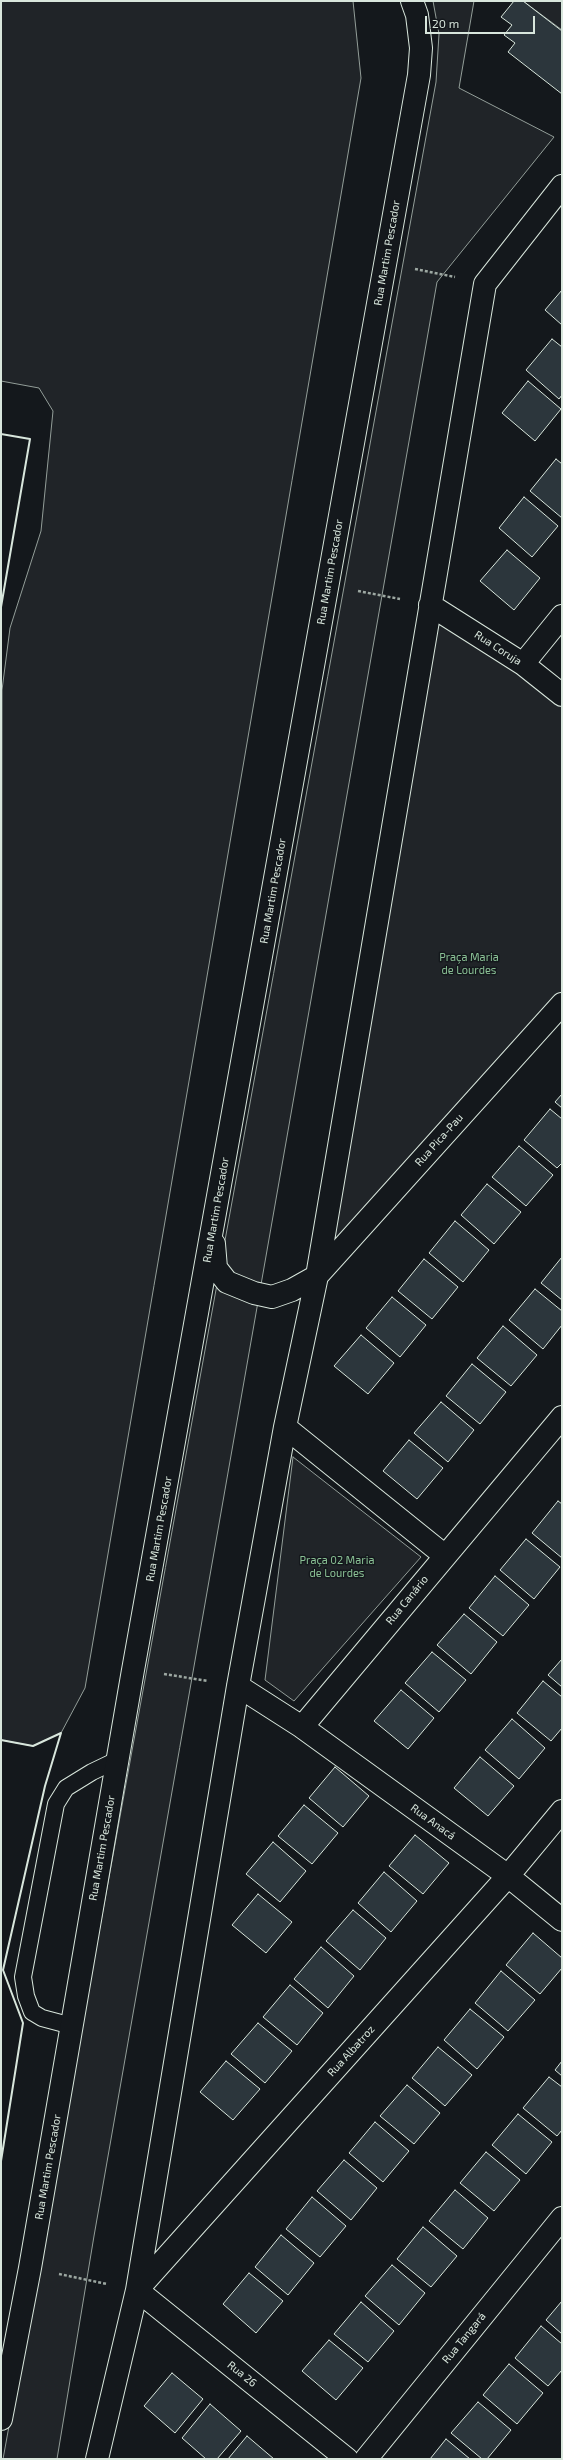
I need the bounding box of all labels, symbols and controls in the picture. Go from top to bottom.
scale bar [427,8,537,34]
text: 20 m [432,16,459,30]
street label: Rua Martim Pescador [371,199,403,307]
street label: Rua Martim Pescador [314,518,346,626]
street label: Rua Coruja [472,628,524,668]
street label: Rua Martim Pescador [257,837,289,945]
park label: Praça Maria de Lourdes [439,950,499,976]
street label: Rua Pica-Pau [412,1111,466,1169]
street label: Rua Martim Pescador [200,1156,232,1264]
street label: Rua Martim Pescador [143,1475,175,1583]
park label: Praça 02 Maria de Lourdes [300,1553,374,1579]
street label: Rua Canário [383,1573,431,1627]
street label: Rua Martim Pescador [86,1794,118,1902]
street label: Rua Anacá [408,1801,458,1843]
street label: Rua Albatroz [325,2023,377,2079]
street label: Rua Martim Pescador [32,2113,64,2221]
street label: Rua Tangará [439,2310,489,2366]
street label: Rua 26 [225,2358,259,2390]

